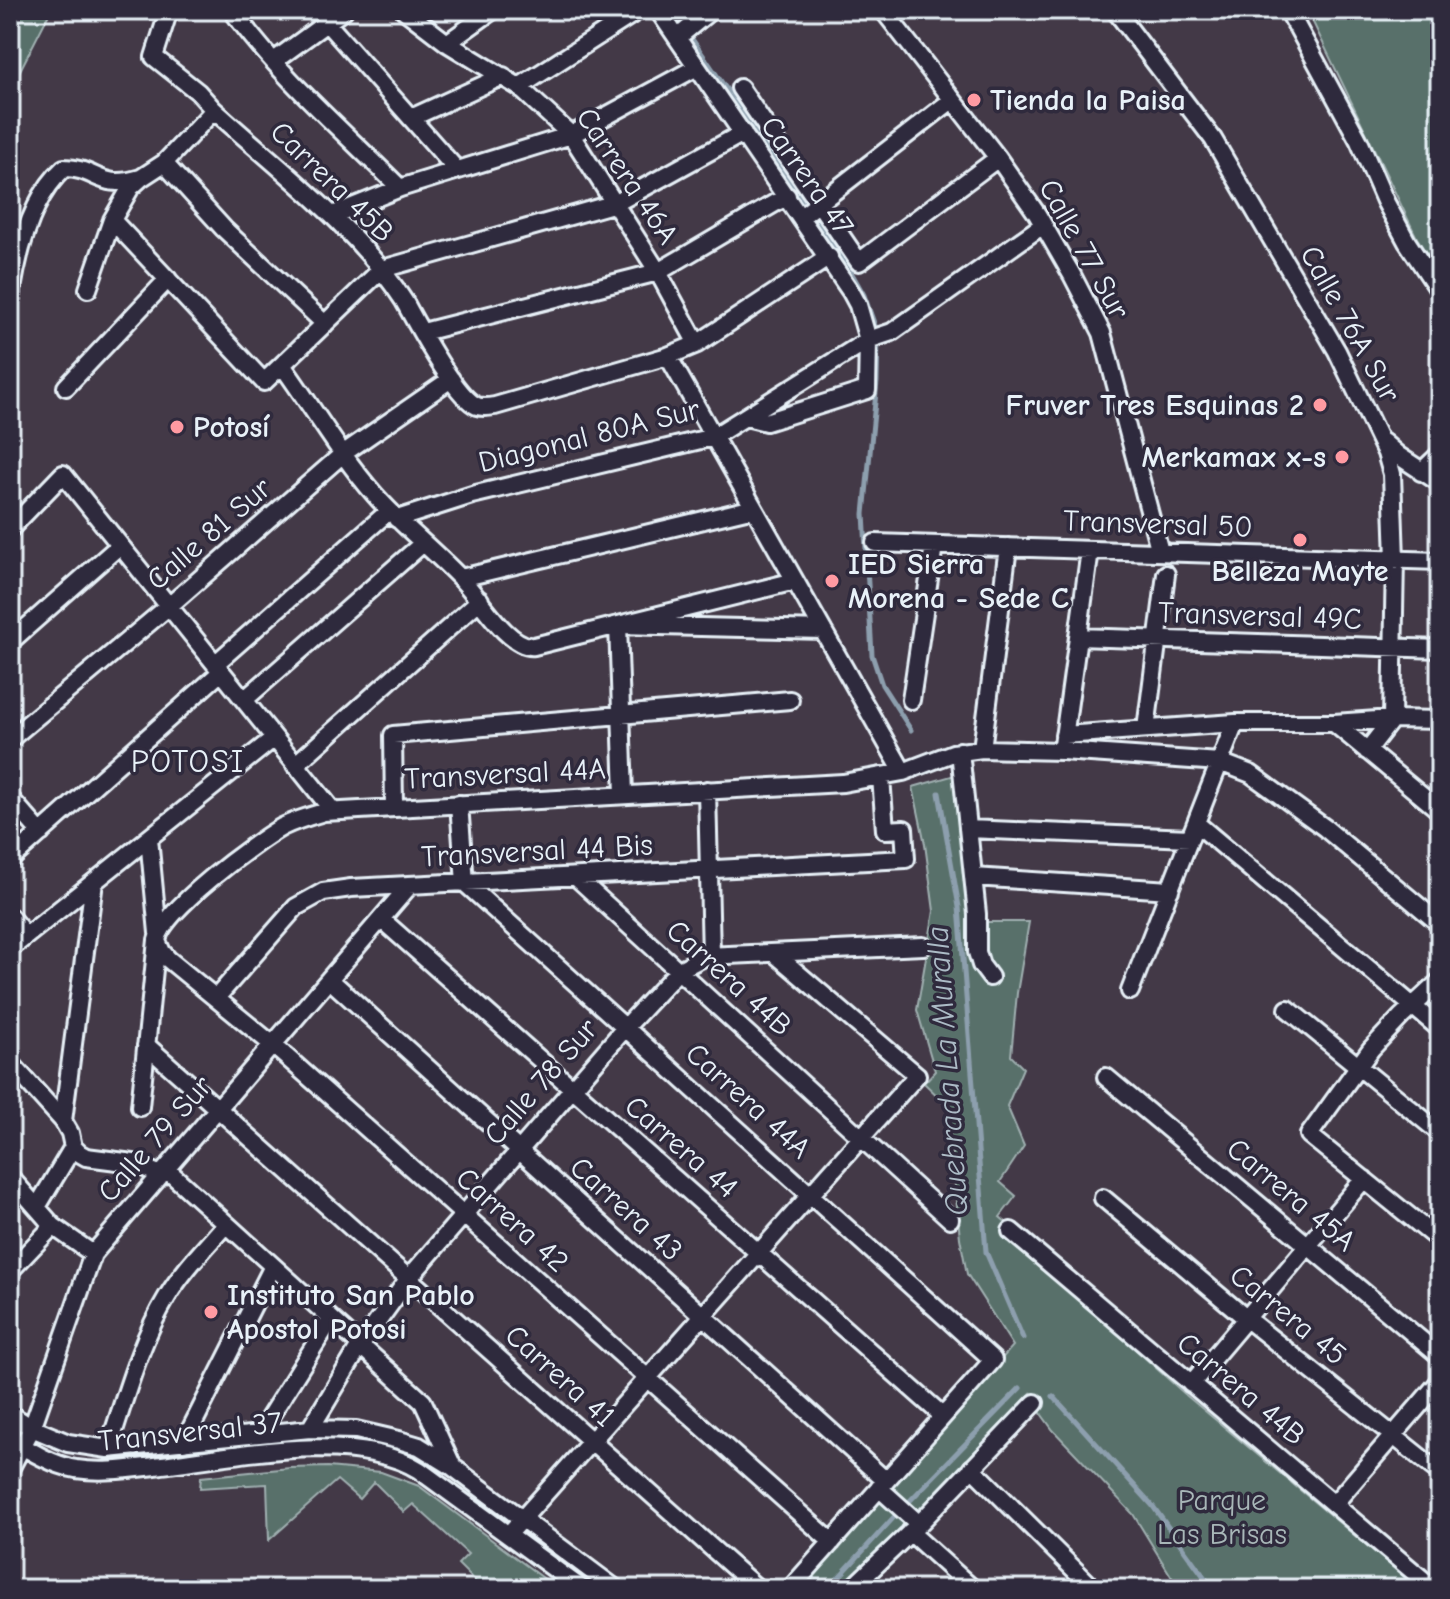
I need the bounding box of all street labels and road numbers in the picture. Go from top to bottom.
street label: Carrera 46A [569,101,685,251]
street label: Carrera 47 [753,110,861,242]
street label: Carrera 45B [263,114,401,250]
street label: Calle 77 Sur [1031,173,1137,325]
street label: Calle 76A Sur [1293,240,1407,408]
street label: Diagonal 80A Sur [475,392,703,480]
street label: Calle 81 Sur [140,470,278,597]
street label: Transversal 50 [1063,503,1253,545]
street label: Transversal 49C [1158,595,1362,637]
street label: Transversal 44A [404,751,606,797]
street label: Transversal 44 Bis [420,827,654,875]
street label: Carrera 44B [659,913,799,1043]
street label: Calle 78 Sur [477,1012,605,1152]
street label: Carrera 44A [678,1036,818,1166]
street label: Calle 79 Sur [91,1069,219,1209]
street label: Carrera 44 [617,1088,745,1206]
street label: Carrera 45A [1220,1131,1362,1259]
street label: Carrera 43 [563,1150,689,1268]
street label: Carrera 42 [449,1160,575,1280]
street label: Carrera 45 [1223,1257,1353,1373]
street label: Carrera 41 [498,1318,622,1434]
street label: Carrera 44B [1170,1325,1312,1453]
street label: Transversal 37 [97,1405,283,1459]

